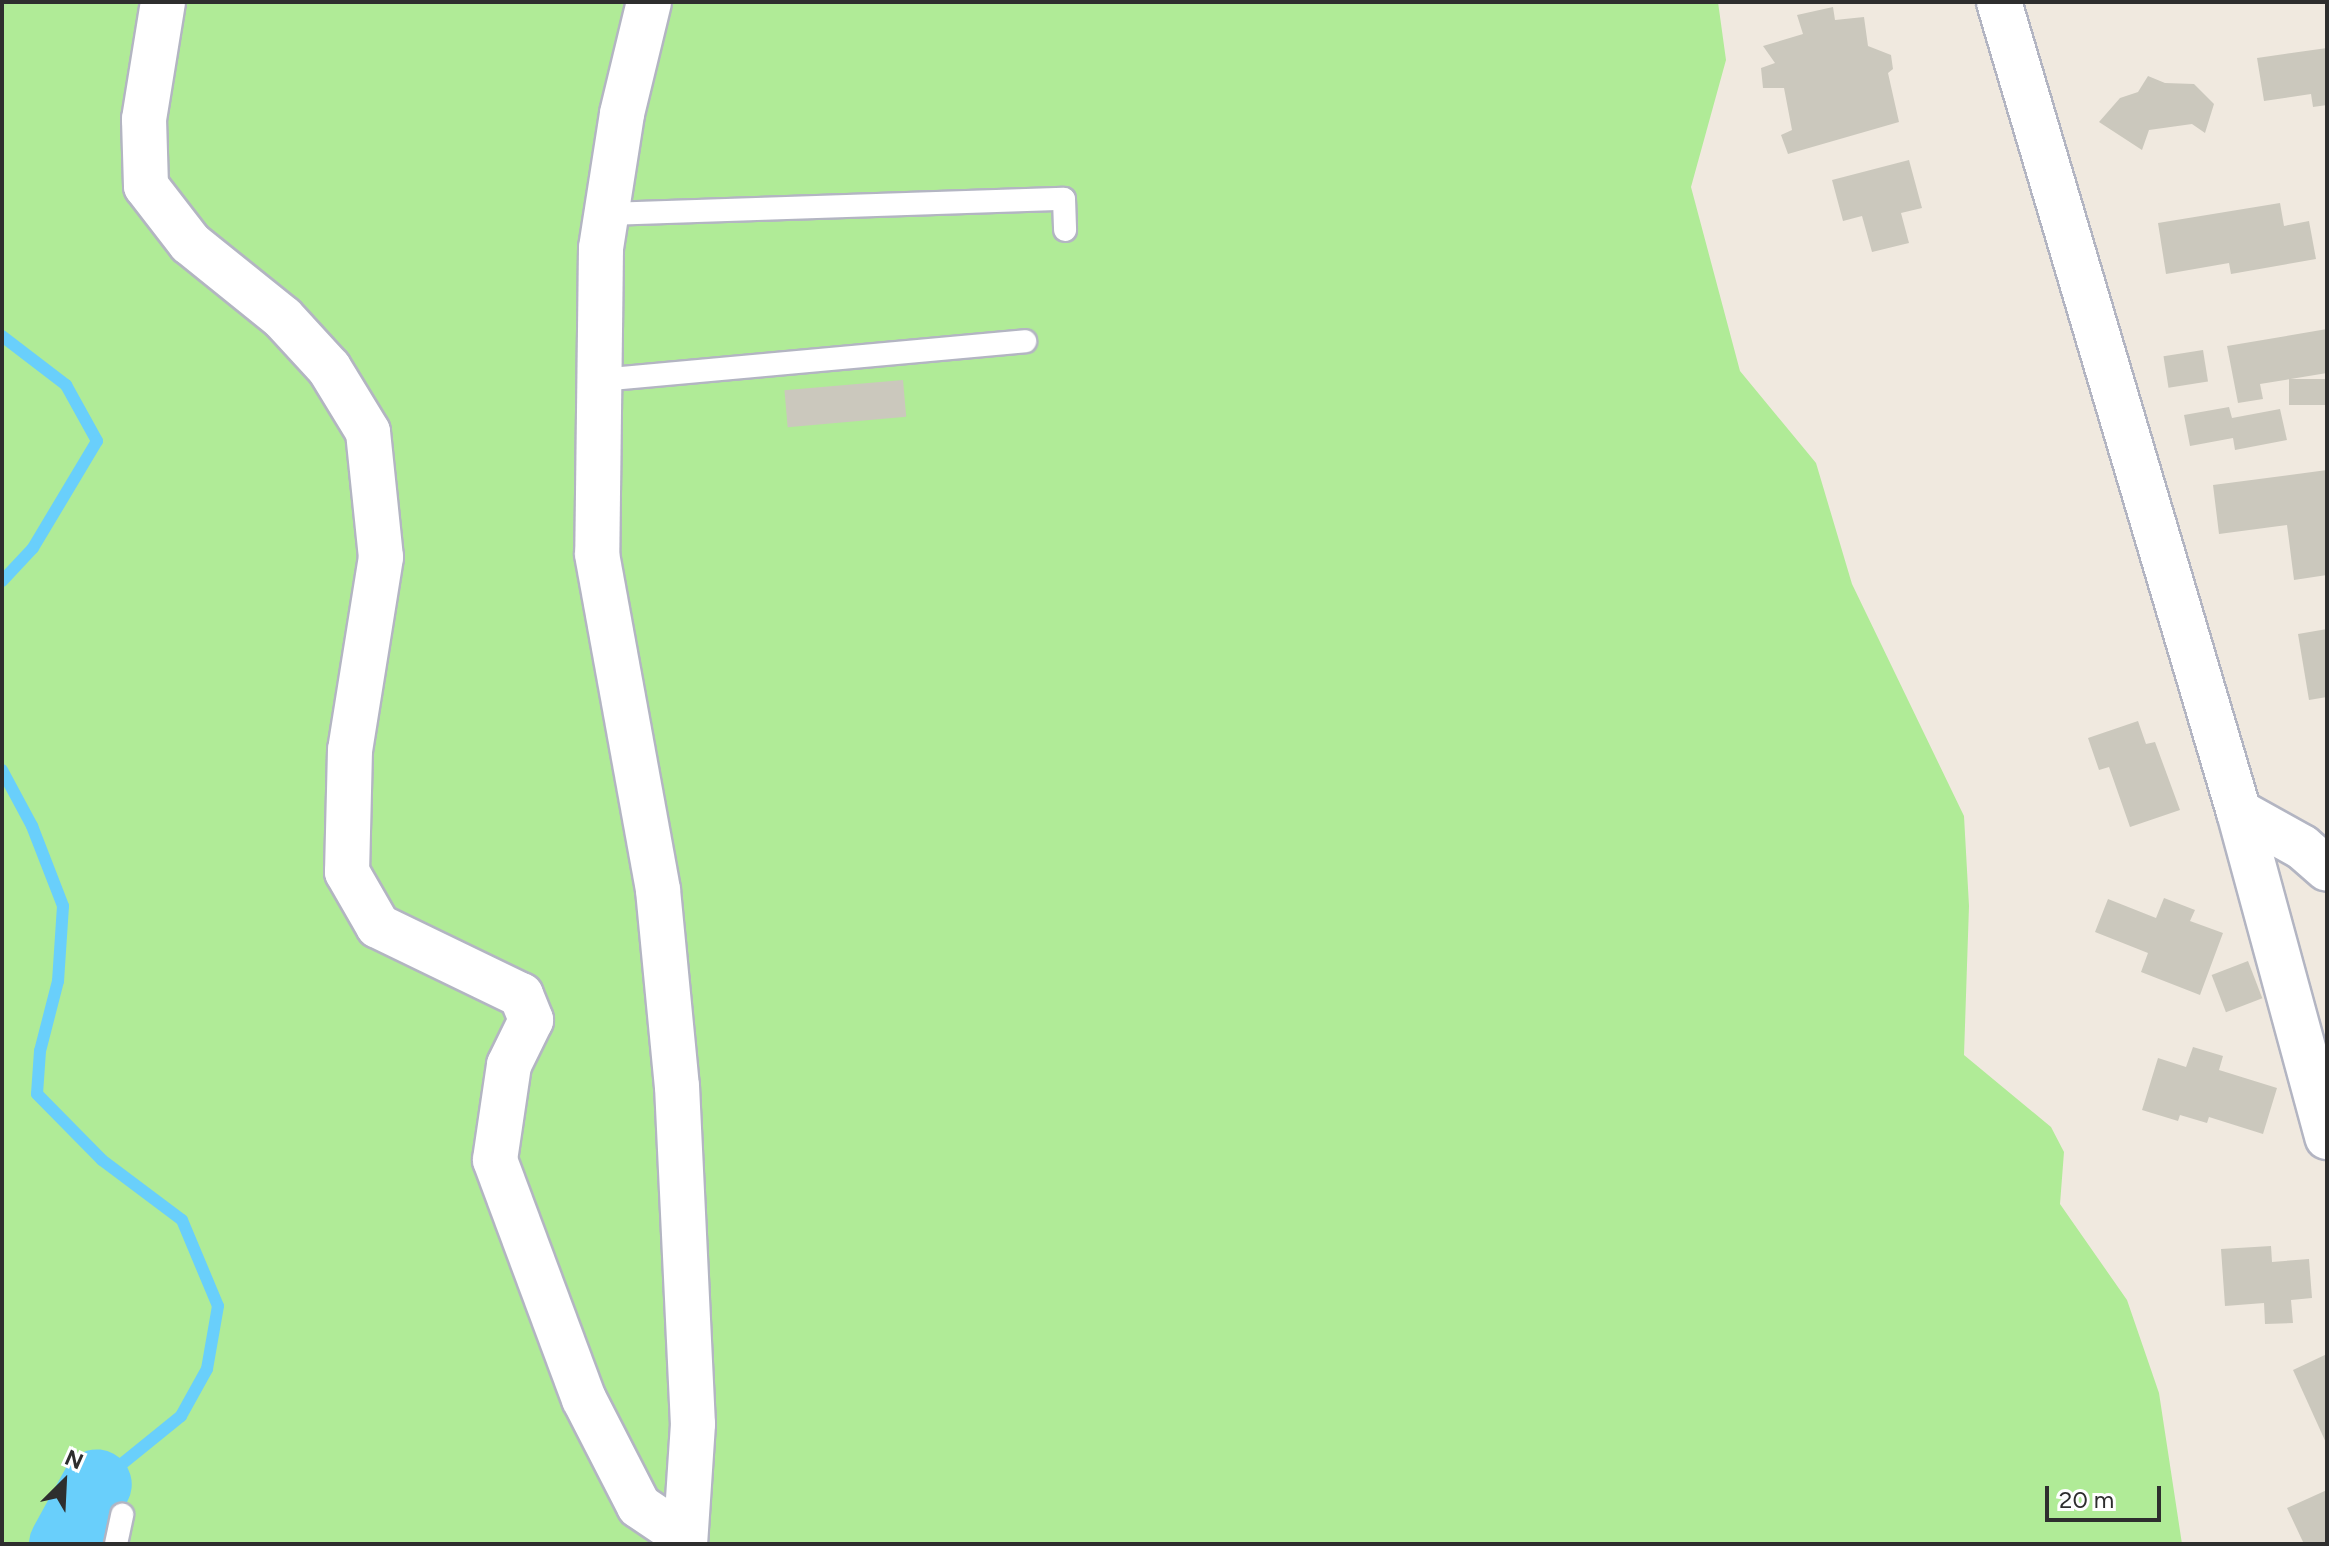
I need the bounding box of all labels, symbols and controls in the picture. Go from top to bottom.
north arrow [24,1442,104,1522]
text: N [61,1444,87,1475]
scale bar [2049,1470,2165,1520]
text: 20 m [2059,1485,2114,1514]

